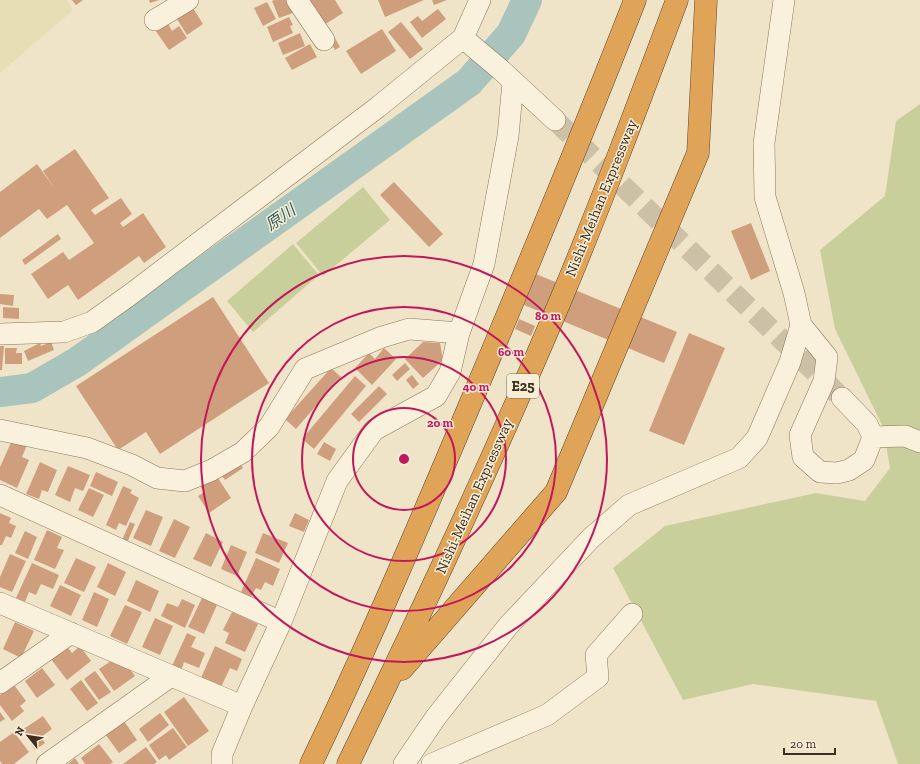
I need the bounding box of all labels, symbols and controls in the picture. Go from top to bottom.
street label: Nishi-Meihan Expressway [561,116,641,279]
water label: 原川 [262,199,300,234]
text: 80 m [535,309,562,323]
text: 60 m [498,345,525,359]
road number: E25 [507,374,539,398]
text: 40 m [463,380,490,394]
street label: Nishi-Meihan Expressway [432,415,517,576]
text: 20 m [427,416,454,430]
centre of rings [397,452,411,466]
north arrow [8,716,48,756]
text: N [12,724,28,738]
scale bar [784,730,835,756]
text: 20 m [790,737,817,751]

